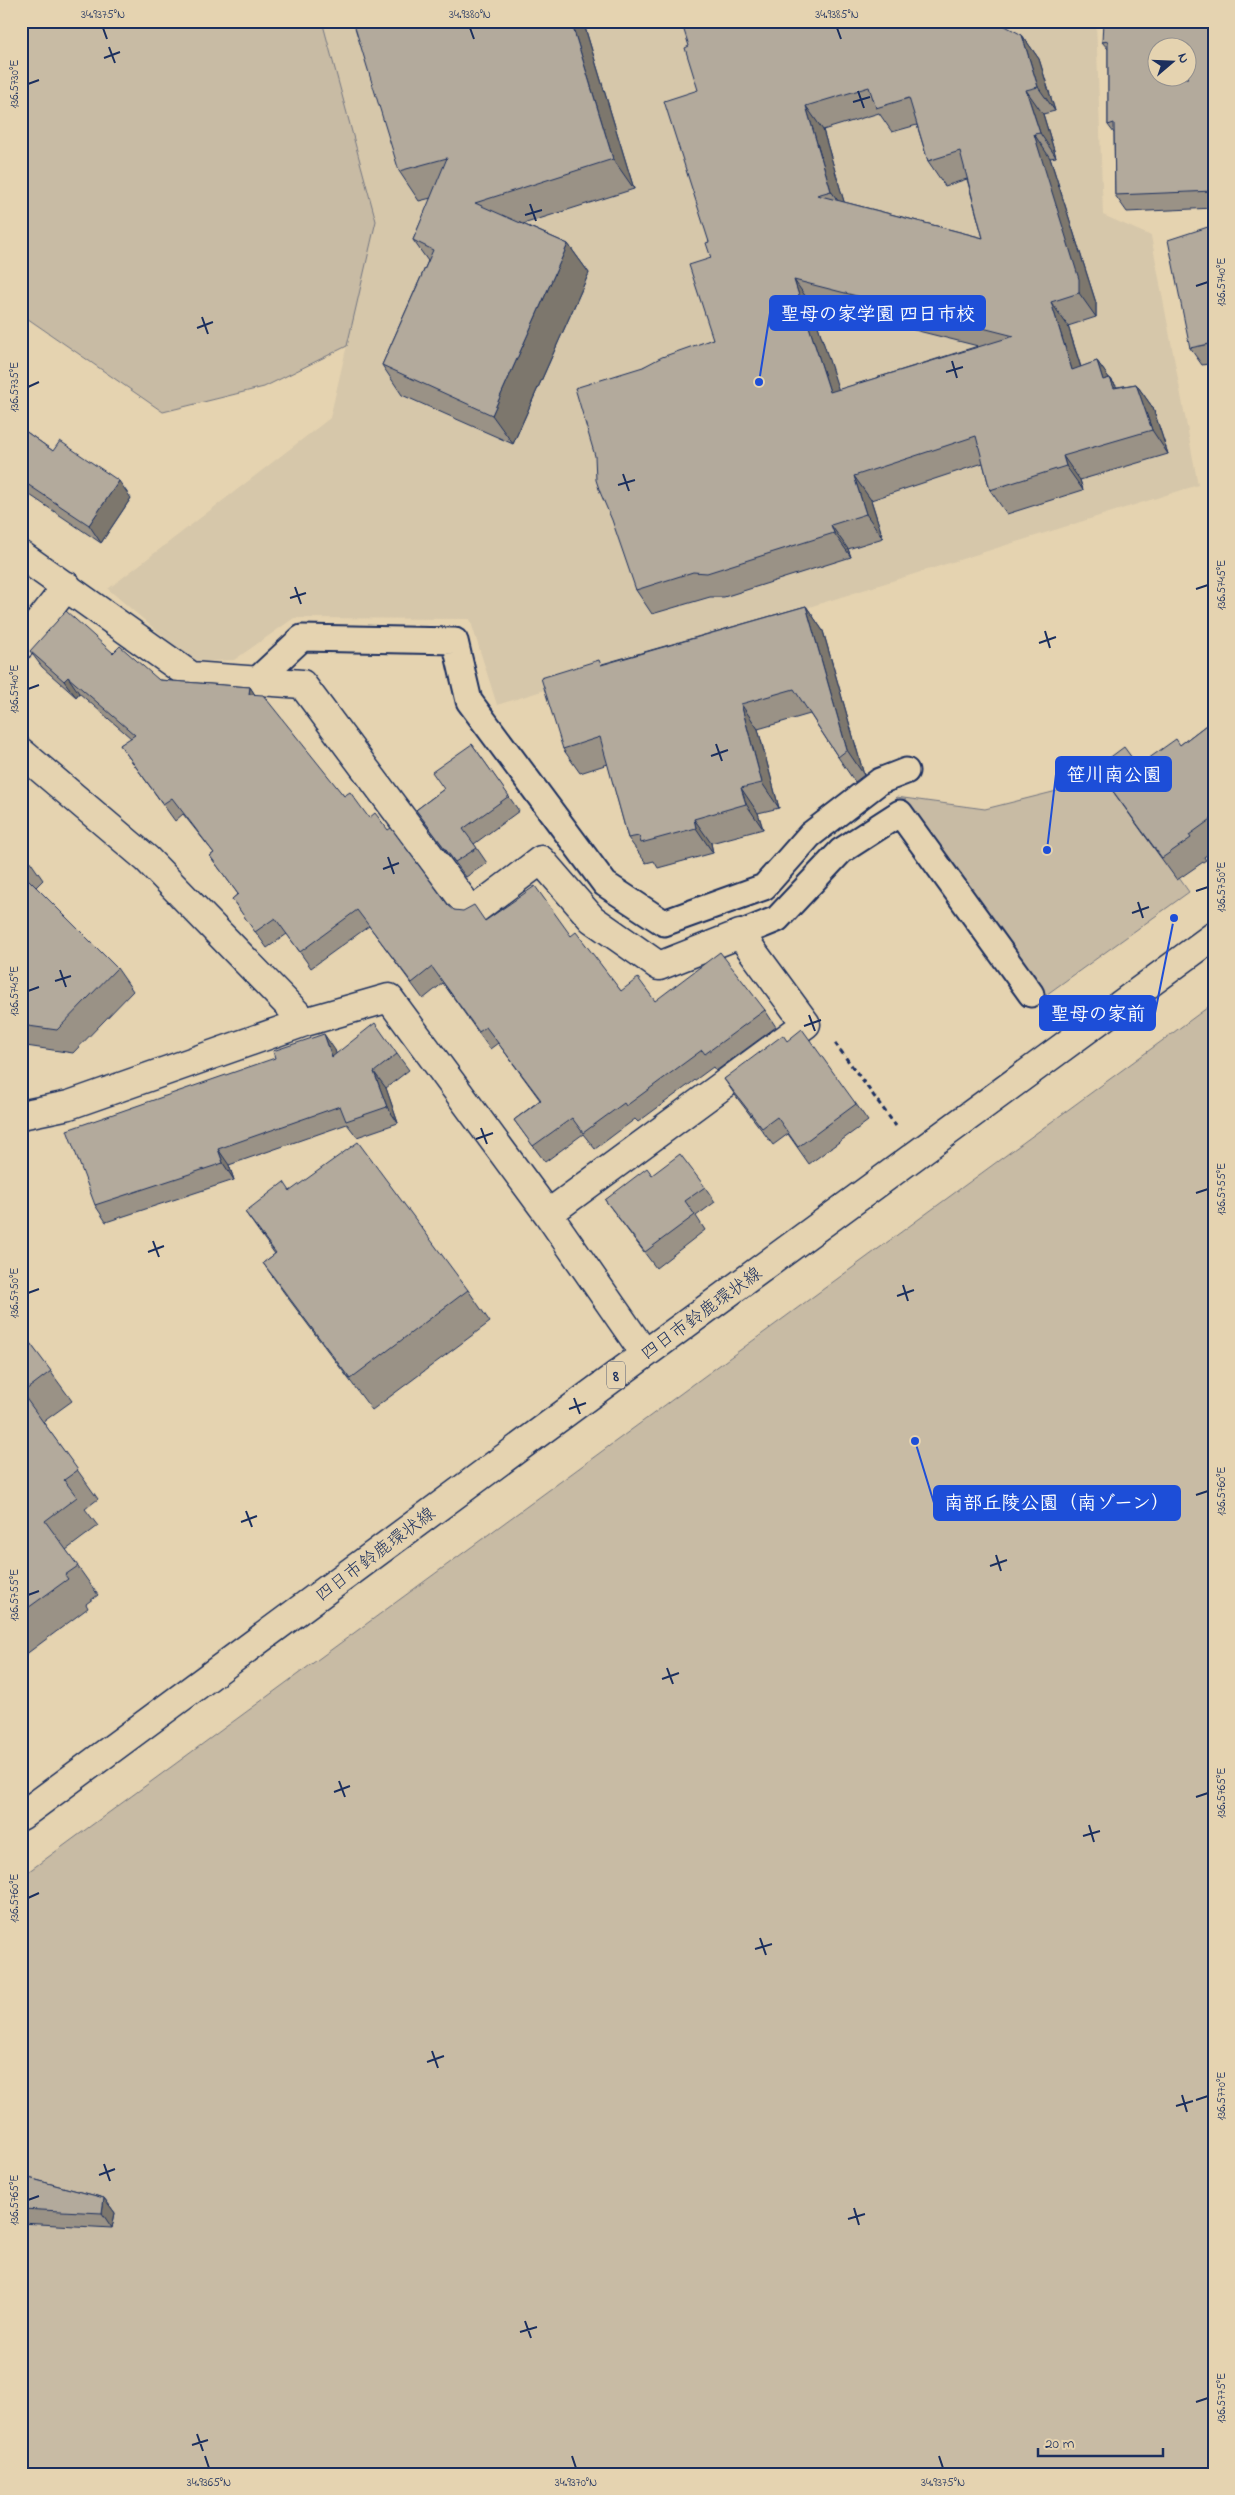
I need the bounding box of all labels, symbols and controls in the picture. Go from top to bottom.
text: 34.9375°N [81,6,125,24]
text: 34.9380°N [449,6,491,24]
text: 34.9385°N [815,6,859,24]
north arrow [1148,38,1198,88]
text: N [1171,50,1194,66]
text: 136.5730°E [6,60,24,108]
text: 136.5740°E [1213,258,1231,306]
callout: 聖母の家学園 四日市校 [770,296,985,330]
text: 聖母の家学園 四日市校 [781,302,975,329]
text: 136.5735°E [6,362,24,412]
text: 136.5745°E [1213,560,1231,610]
text: 136.5740°E [6,665,24,713]
callout: 笹川南公園 [1056,757,1171,791]
text: 笹川南公園 [1066,763,1162,790]
text: 136.5750°E [1213,862,1231,912]
text: 136.5745°E [6,966,24,1016]
callout: 聖母の家前 [1040,996,1155,1030]
text: 聖母の家前 [1050,1002,1146,1029]
text: 136.5755°E [1213,1163,1231,1215]
street label: 四日市鈴鹿環状線 [636,1262,768,1367]
text: 136.5750°E [6,1268,24,1318]
road number: 8 [607,1362,625,1388]
text: 136.5760°E [1213,1466,1231,1516]
callout: 南部丘陵公園（南ゾーン） [934,1486,1180,1520]
text: 南部丘陵公園（南ゾーン） [944,1491,1170,1518]
street label: 四日市鈴鹿環状線 [311,1502,442,1609]
text: 136.5755°E [6,1569,24,1621]
text: 136.5765°E [1213,1768,1231,1818]
text: 136.5760°E [6,1873,24,1923]
text: 136.5770°E [1213,2072,1231,2120]
text: 136.5765°E [6,2175,24,2225]
text: 136.5775°E [1213,2373,1231,2423]
scale bar [1038,2425,1162,2457]
text: 20 m [1045,2433,1075,2455]
text: 34.9365°N [187,2474,231,2492]
text: 34.9370°N [555,2474,597,2492]
text: 34.9375°N [921,2474,965,2492]

